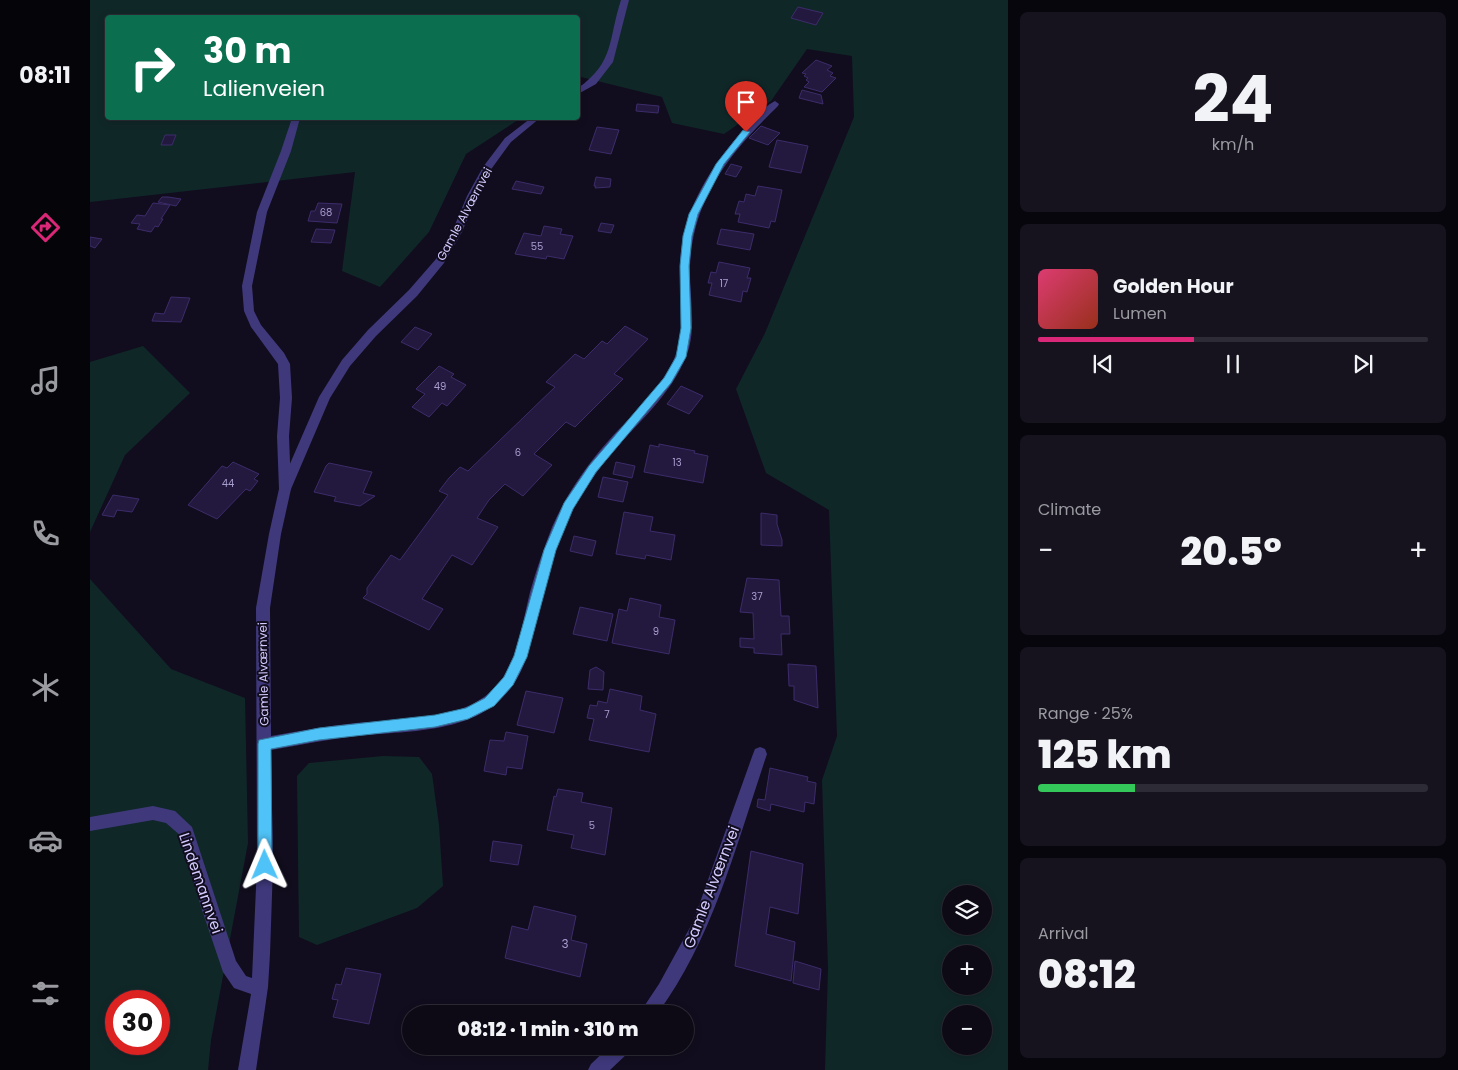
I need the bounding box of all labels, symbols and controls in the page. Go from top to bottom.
text: 30 m [203,26,291,75]
icon: right [120,35,185,100]
text: 24 [1192,54,1274,145]
text: 08:11 [19,60,71,91]
text: Lalienveien [203,73,325,104]
pin [725,81,767,132]
icon: arrive [732,88,760,116]
text: km/h [1212,133,1254,156]
street label: Gamle Alværnvei [432,164,496,264]
house number: 68 [320,205,332,220]
icon: directions [28,210,63,245]
house number: 55 [531,239,543,254]
text: Golden Hour [1113,273,1234,300]
house number: 17 [720,276,729,291]
text: Lumen [1113,302,1167,325]
icon: previous [1089,350,1117,378]
icon: pause [1219,350,1247,378]
icon: next [1349,350,1377,378]
icon: music [28,363,63,398]
house number: 49 [434,379,446,394]
house number: 6 [515,445,521,460]
house number: 13 [672,455,682,470]
house number: 44 [222,476,234,491]
text: Climate [1038,498,1101,521]
icon: phone [28,516,63,551]
text: 20.5° [1181,525,1282,578]
text: − [1038,531,1053,570]
text: + [1409,531,1428,570]
house number: 37 [751,589,763,604]
street label: Gamle Alværnvei [254,622,272,726]
house number: 9 [653,624,659,639]
icon: climate [28,670,63,705]
text: Range · 25% [1038,702,1133,725]
house number: 7 [604,707,610,722]
text: 125 km [1038,728,1172,781]
house number: 5 [589,818,595,833]
icon: car [28,823,63,858]
street label: Gamle Alværnvei [678,823,744,951]
street label: Lindemannvei [174,830,228,936]
position arrow [238,838,290,890]
map controls [942,885,992,1055]
button: layers [942,885,992,935]
text: Arrival [1038,922,1088,945]
house number: 3 [561,935,569,952]
button: + [942,945,992,995]
text: 08:12 [1038,948,1136,1001]
icon: filters [28,976,63,1011]
speed limit sign: 30 [105,990,170,1055]
button: − [942,1005,992,1055]
text: 08:12 · 1 min · 310 m [457,1016,639,1043]

